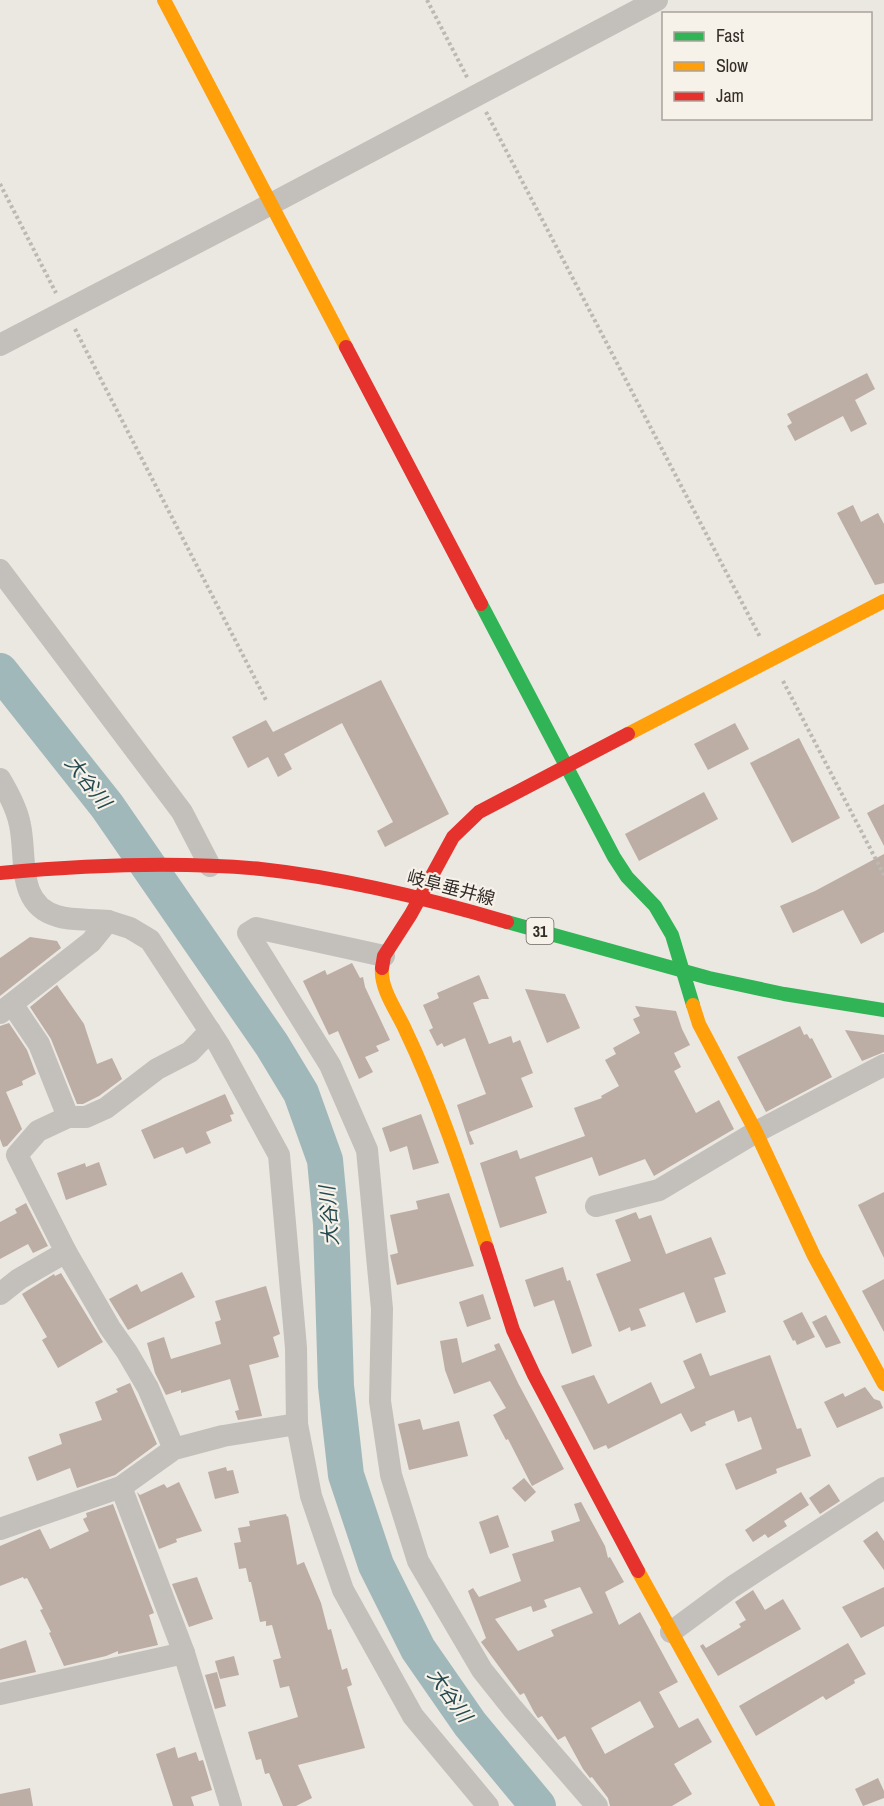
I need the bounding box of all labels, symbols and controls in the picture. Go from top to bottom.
legend [662,12,872,120]
text: Fast [716,23,744,48]
text: Slow [716,53,748,78]
text: Jam [716,83,744,108]
water label: 大谷川 [59,750,119,815]
street label: 岐阜垂井線 [404,864,498,911]
road number: 31 [526,918,554,944]
water label: 大谷川 [313,1183,344,1247]
water label: 大谷川 [422,1662,480,1729]

